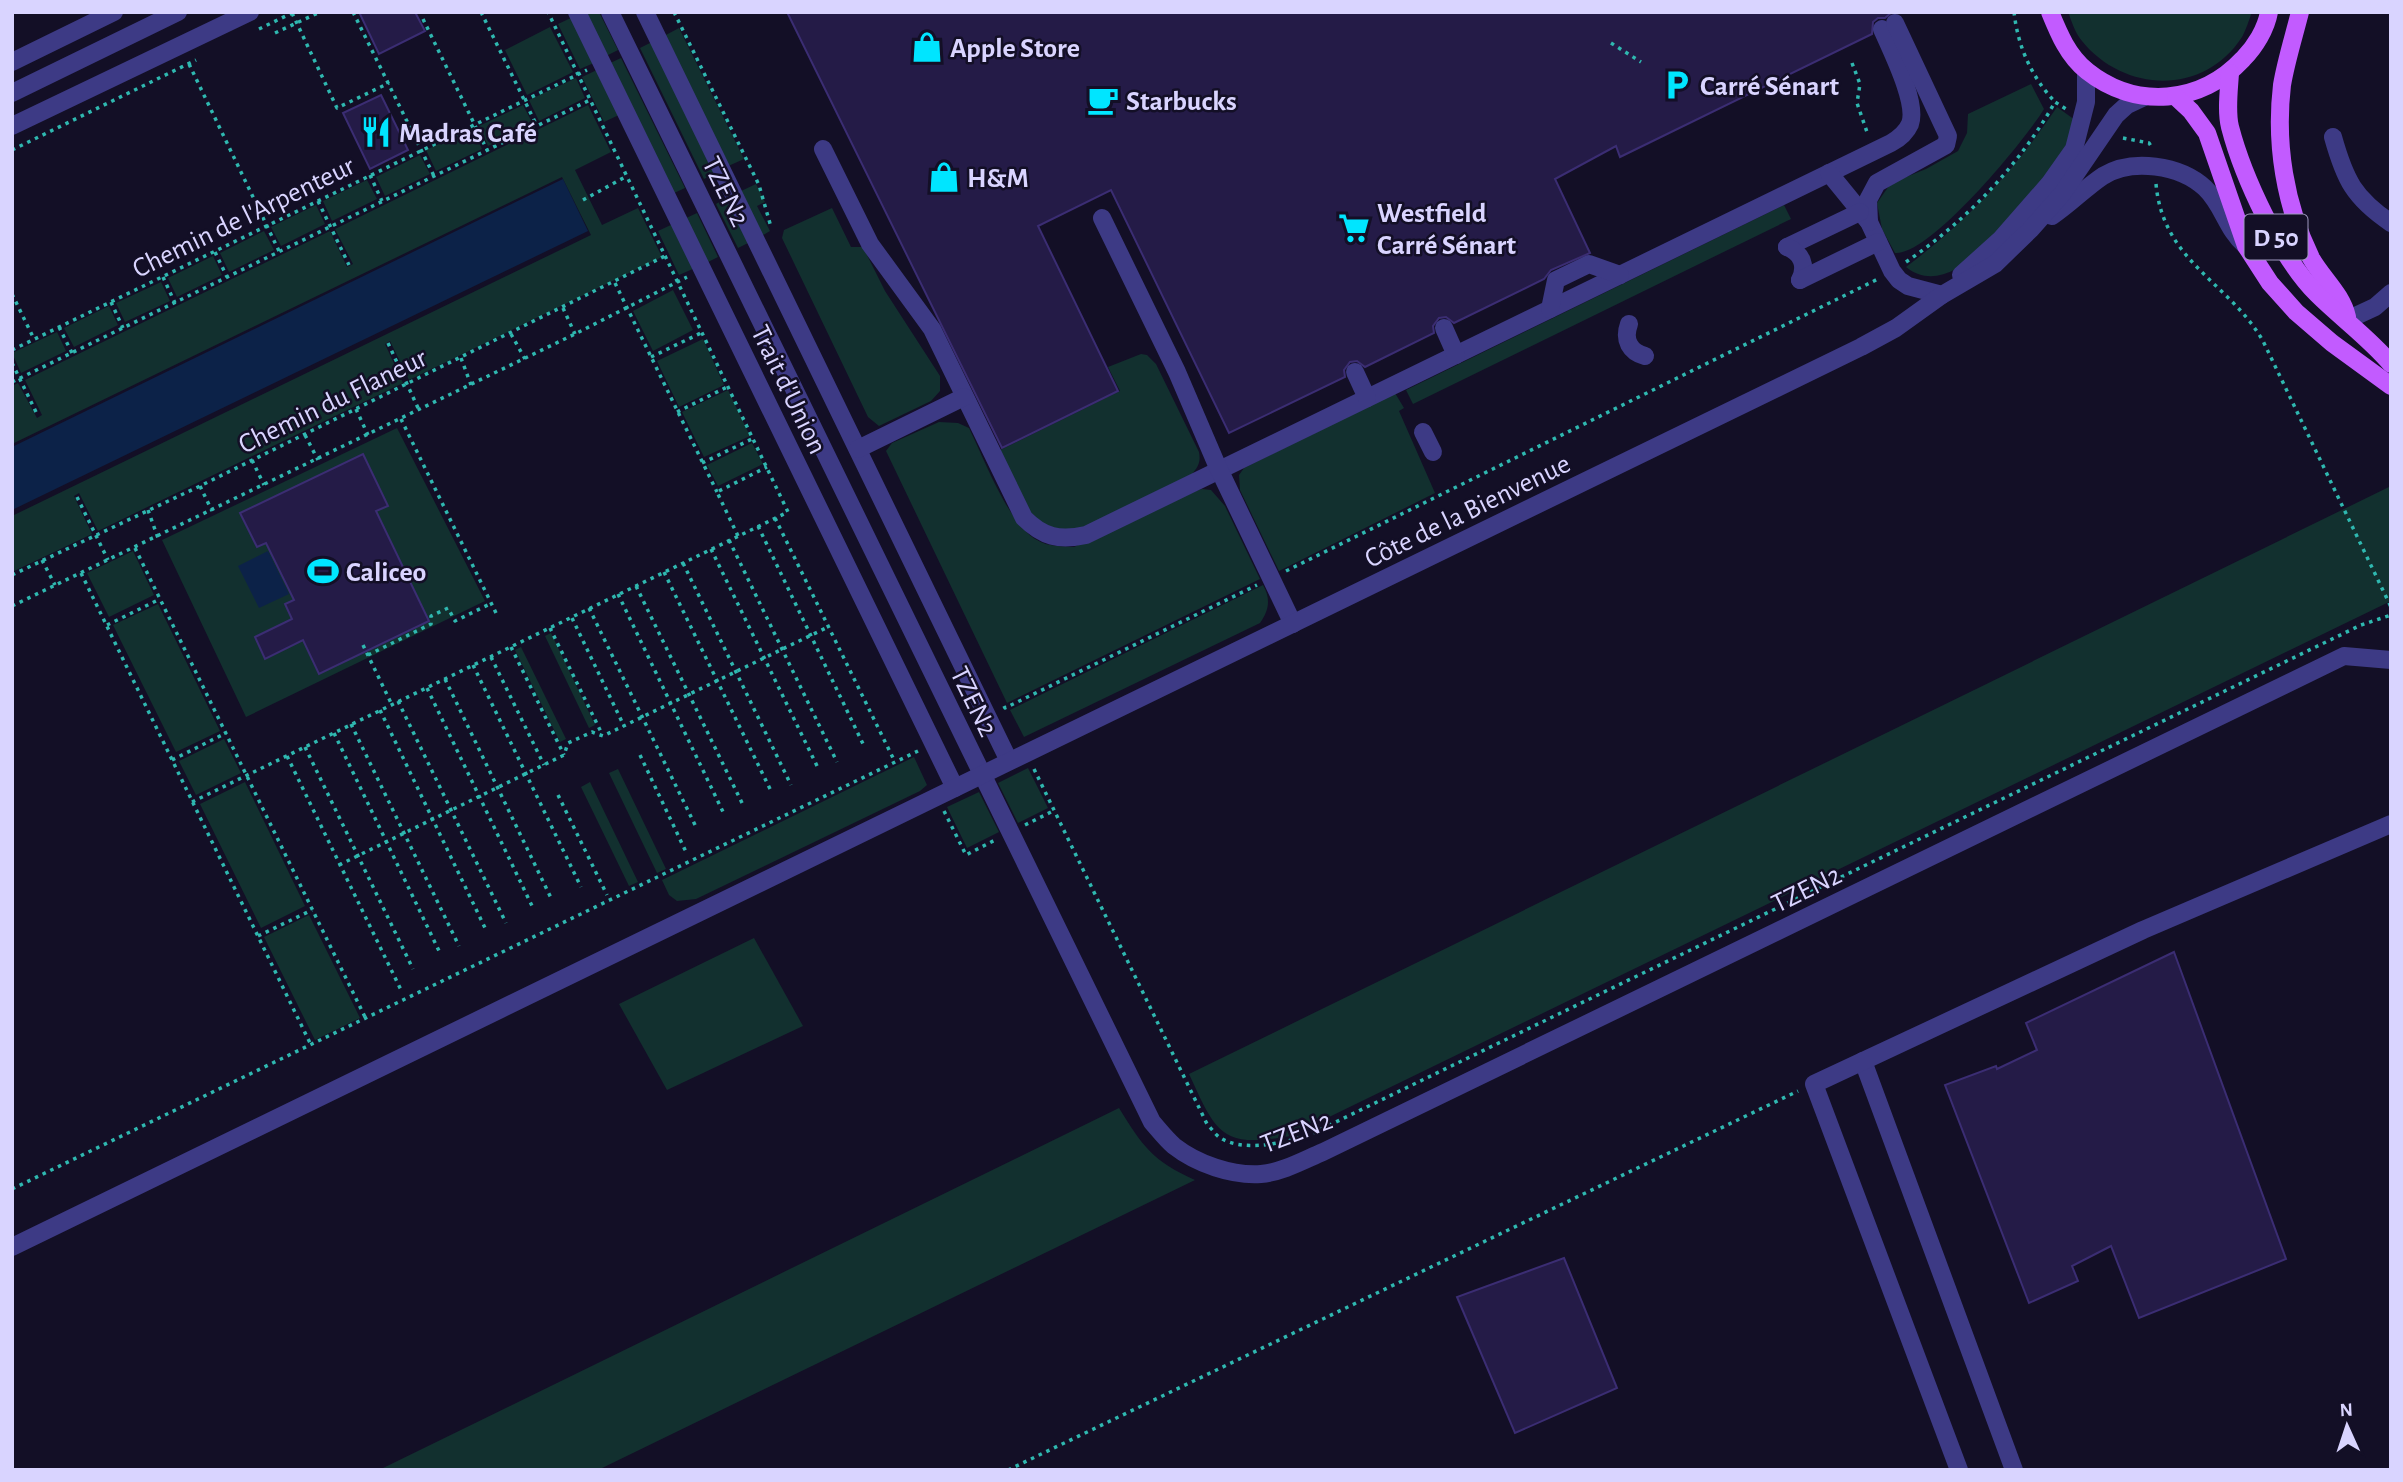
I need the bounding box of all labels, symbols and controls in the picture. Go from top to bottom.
shop icon: Apple Store [910,30,944,64]
place label: Apple Store [950,35,1080,63]
parking icon: Carré Sénart [1660,68,1694,102]
place label: Carré Sénart [1700,73,1839,101]
cafe icon: Starbucks [1086,83,1120,117]
place label: Starbucks [1126,88,1237,116]
restaurant icon: Madras Café [359,115,393,149]
place label: Madras Café [399,120,537,148]
street label: Chemin de l'Arpenteur [128,152,359,284]
street label: TZEN2 [696,153,754,231]
shop icon: H&M [927,160,961,194]
place label: H&M [967,165,1029,193]
place label: Westfield Carré Sénart [1377,200,1516,260]
supermarket icon: Westfield Carré Sénart [1337,211,1371,245]
road number: D 50 [2244,214,2308,260]
street label: Trait d'Union [745,321,831,459]
street label: Chemin du Flaneur [234,344,431,459]
street label: Côte de la Bienvenue [1361,450,1575,574]
sports icon: Caliceo [306,554,340,588]
place label: Caliceo [346,559,426,587]
street label: TZEN2 [944,663,1002,741]
street label: TZEN2 [1768,861,1846,919]
street label: TZEN2 [1257,1107,1336,1159]
north arrow [2312,1391,2382,1461]
text: N [2339,1401,2353,1420]

